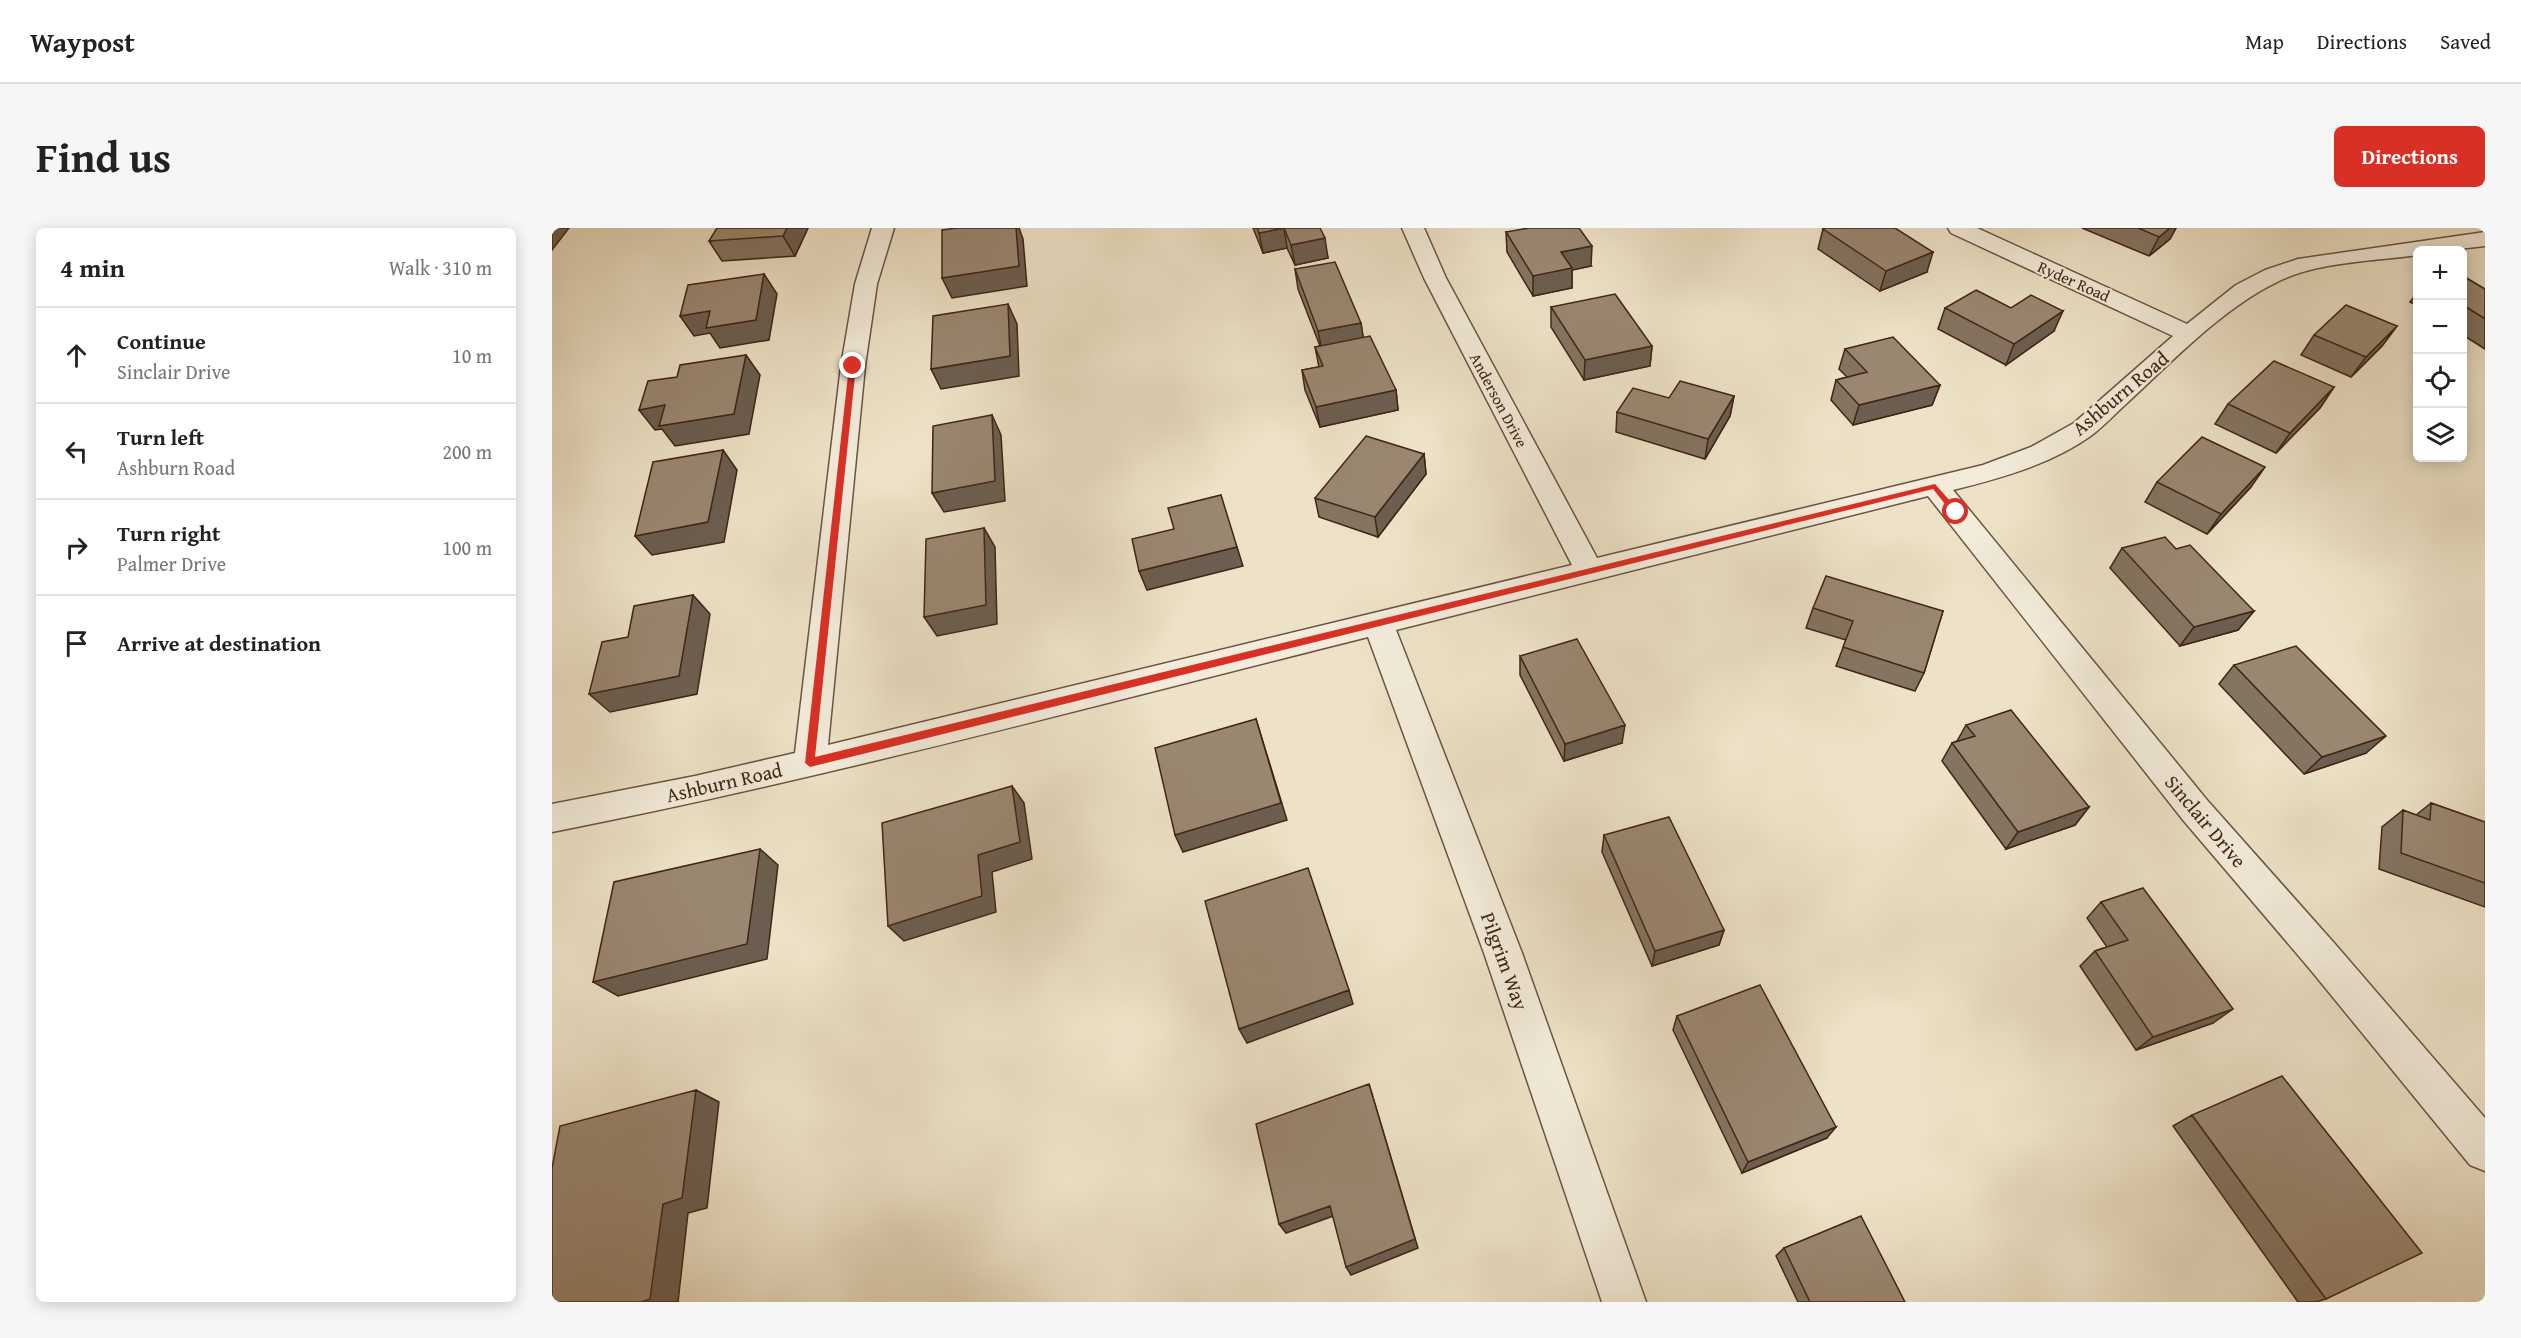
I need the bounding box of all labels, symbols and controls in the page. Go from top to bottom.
text: Waypost [30,21,135,62]
text: Map [2245,26,2284,57]
text: Directions [2317,26,2407,57]
text: Saved [2440,26,2491,57]
text: Find us [36,126,171,187]
button: Directions [2334,126,2485,187]
map controls [2413,246,2467,462]
button: + [2413,246,2467,300]
text: 4 min [60,248,125,287]
text: Walk · 310 m [389,253,492,282]
street label: Ryder Road [2034,254,2114,308]
button: − [2413,300,2467,354]
text: Continue [117,325,206,357]
icon: ahead [60,339,93,372]
text: 10 m [452,341,492,370]
street label: Ashburn Road [2065,344,2175,442]
street label: Anderson Drive [1464,348,1534,452]
route end [839,352,865,378]
button: locate [2413,354,2467,408]
text: Sinclair Drive [117,357,230,386]
button: layers [2413,408,2467,462]
text: Turn left [117,421,204,453]
icon: left [60,435,93,468]
text: 200 m [442,437,492,466]
text: Ashburn Road [117,453,235,482]
route start [1942,498,1968,524]
text: Turn right [117,517,220,549]
icon: right [60,531,93,564]
text: 100 m [442,533,492,562]
text: Palmer Drive [117,549,226,578]
icon: arrive [60,627,93,660]
text: Arrive at destination [117,627,321,659]
street label: Ashburn Road [663,755,785,809]
street label: Sinclair Drive [2158,768,2254,874]
street label: Pilgrim Way [1474,908,1536,1014]

